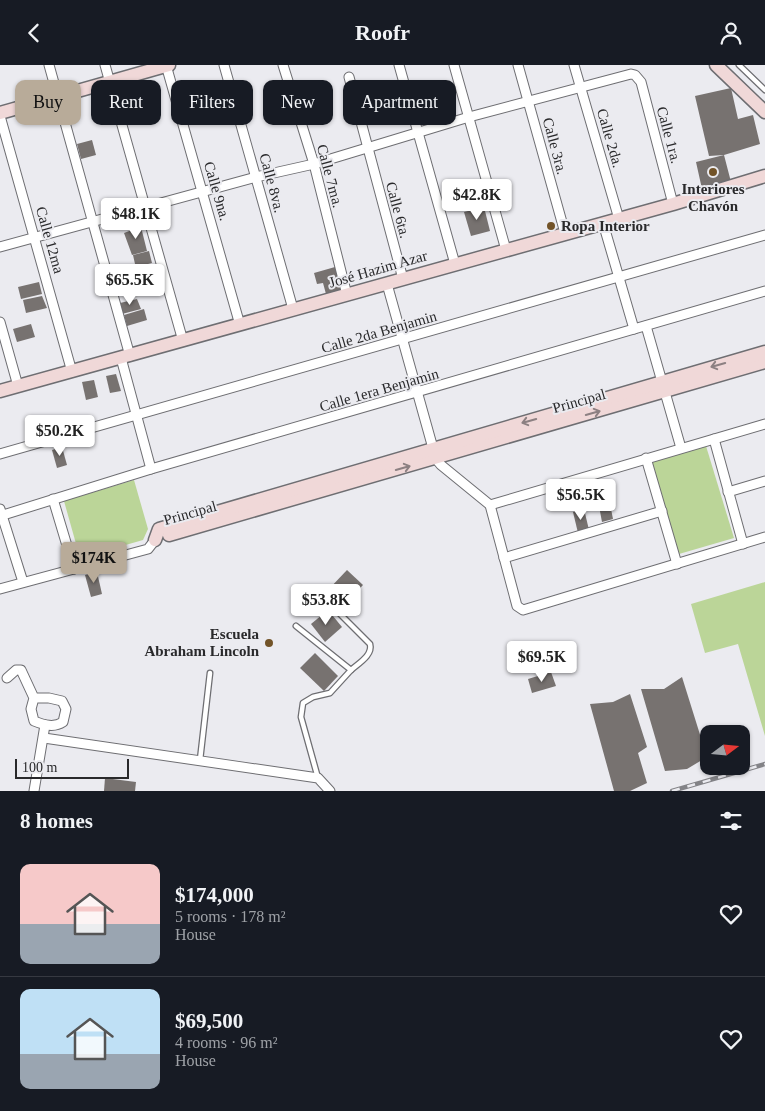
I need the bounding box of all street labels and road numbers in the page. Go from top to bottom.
street label: Calle 1ra. [654,105,684,165]
street label: Calle 2da. [594,107,626,169]
street label: Calle 3ra. [540,116,570,176]
street label: Calle 7ma. [314,143,346,209]
street label: Calle 8va. [256,152,288,214]
street label: Calle 9na. [201,160,233,222]
street label: Calle 6ta. [383,180,413,240]
street label: Calle 12ma [33,205,67,276]
street label: José Hazim Azar [327,247,429,291]
street label: Calle 2da Benjamin [320,308,439,356]
street label: Calle 1era Benjamin [318,365,441,415]
street label: Principal [551,386,607,416]
street label: Principal [162,498,218,528]

